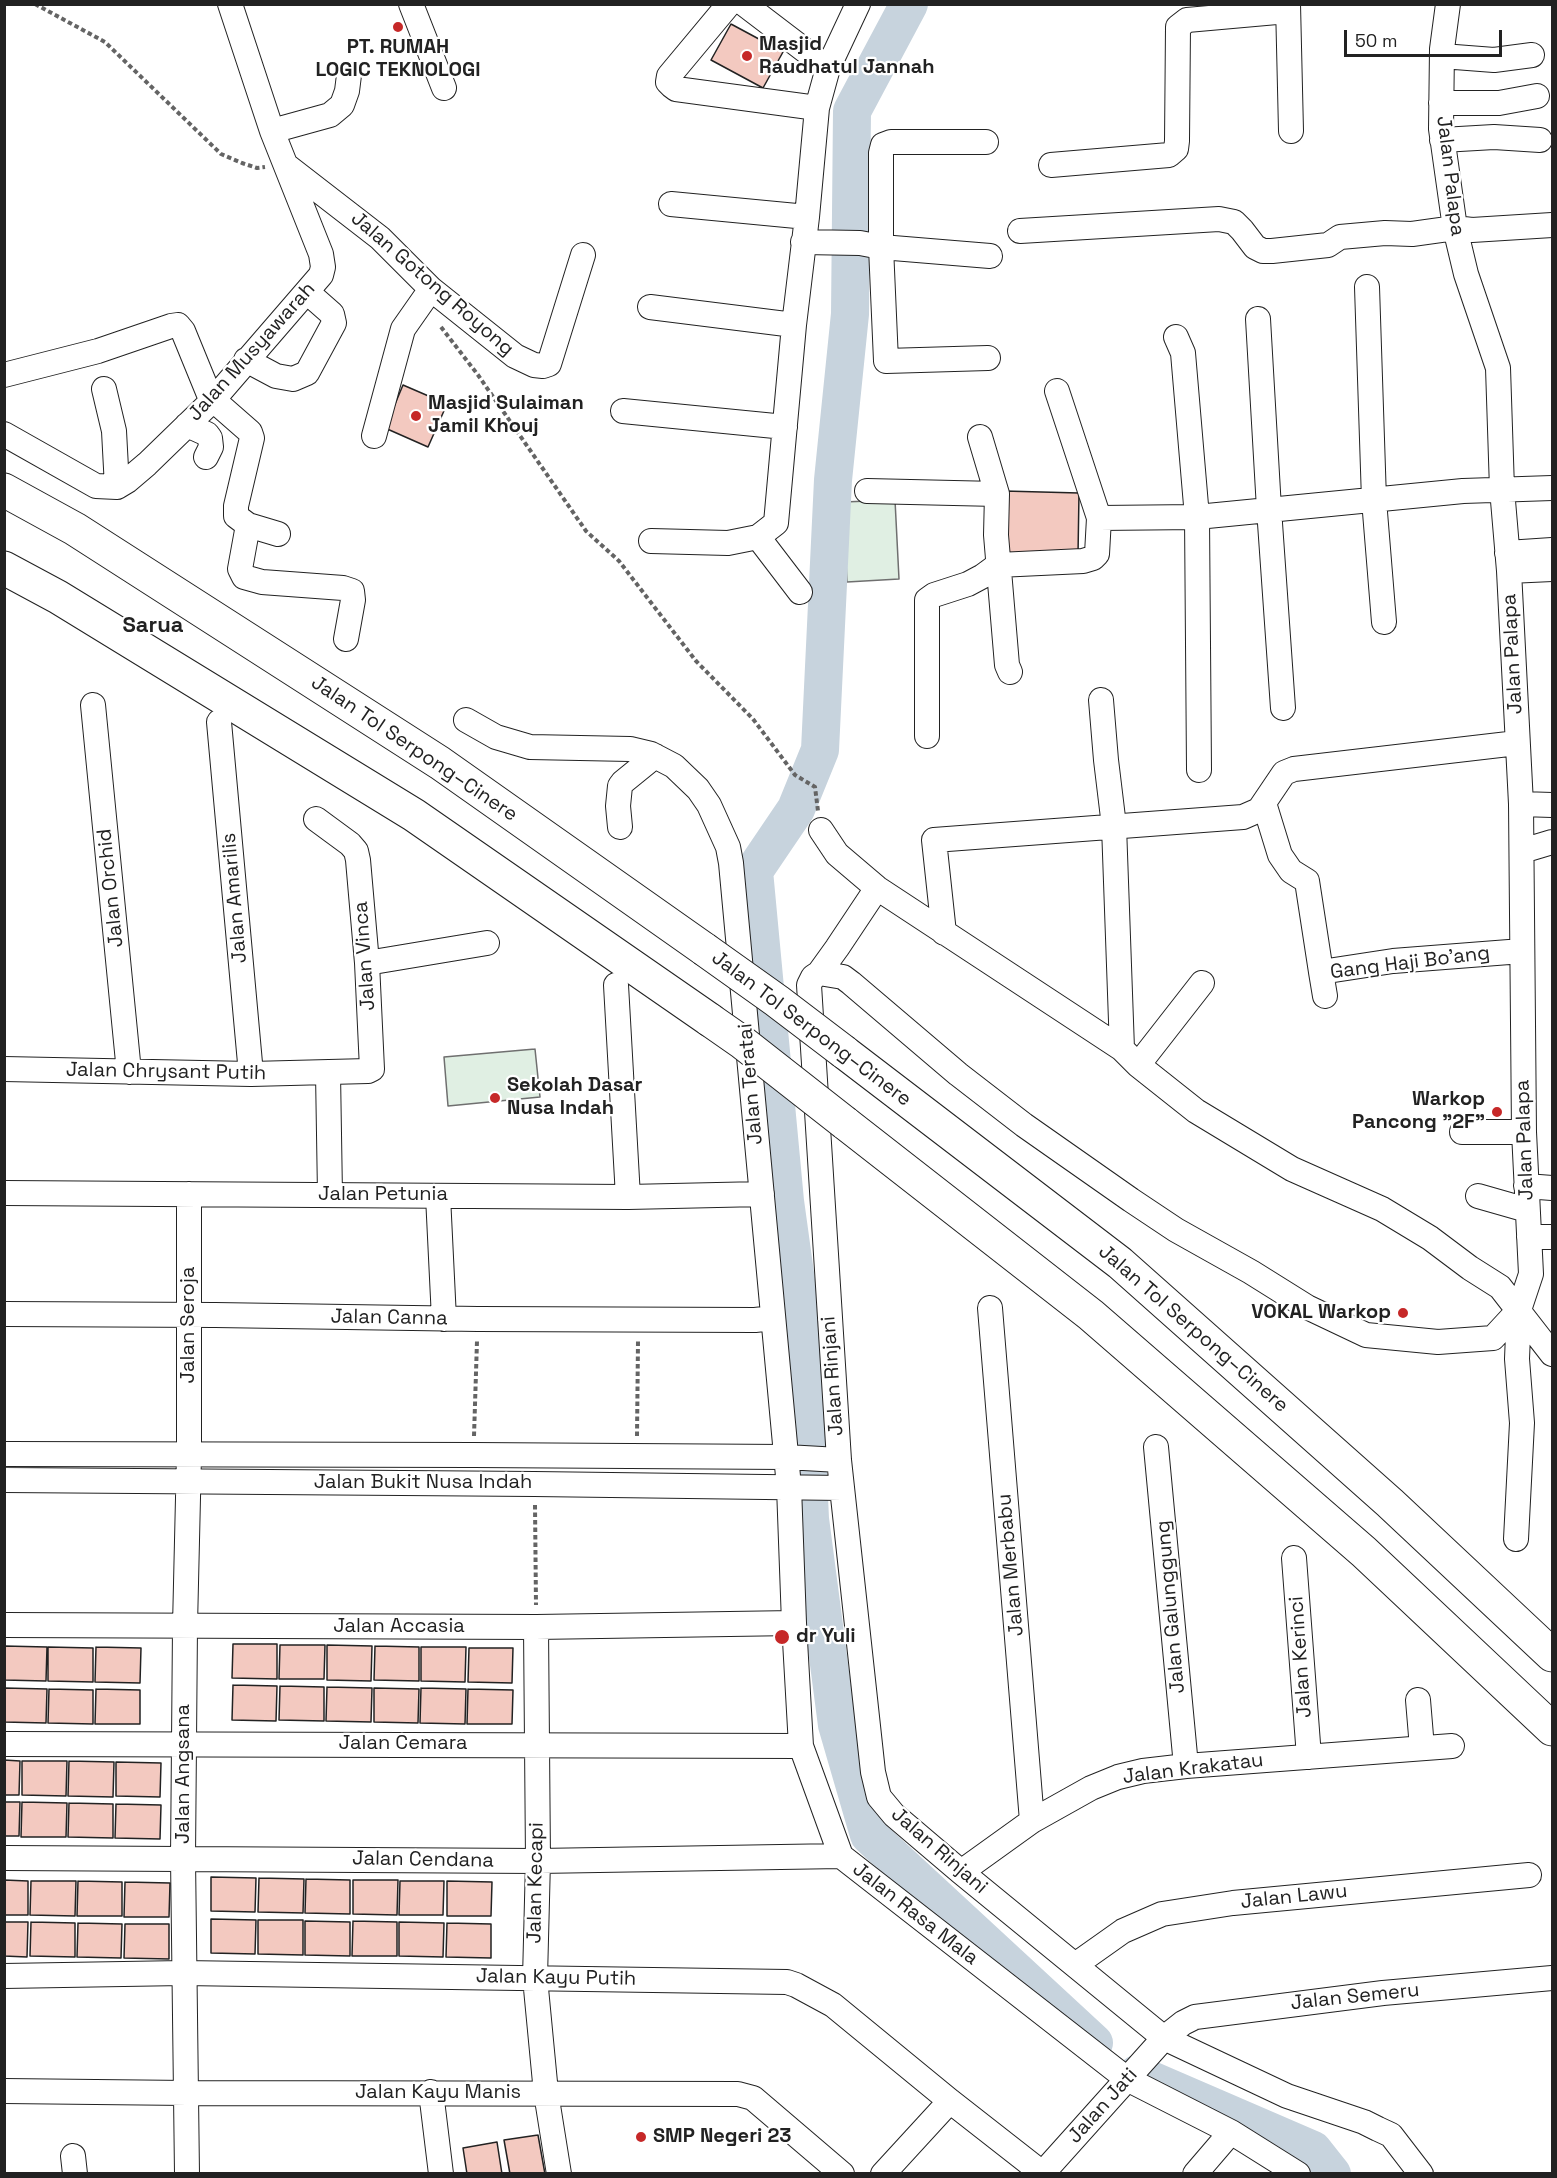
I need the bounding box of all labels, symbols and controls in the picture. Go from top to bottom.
scale bar [1347,18,1504,56]
marker: PT. RUMAH LOGIC TEKNOLOGI [391,20,405,34]
text: 50 m [1355,29,1397,52]
place label: Masjid Raudhatul Jannah [759,33,935,80]
place label: PT. RUMAH LOGIC TEKNOLOGI [315,36,481,83]
marker: Masjid Raudhatul Jannah [740,49,754,63]
street label: Jalan Palapa [1431,115,1469,237]
street label: Jalan Gotong Royong [346,207,518,361]
street label: Jalan Musyawarah [183,278,321,426]
place label: Masjid Sulaiman Jamil Khouj [428,392,584,439]
marker: Masjid Sulaiman Jamil Khouj [409,409,423,423]
street label: Jalan Palapa [1498,593,1528,715]
district label: Sarua [122,613,184,639]
street label: Jalan Tol Serpong–Cinere [306,671,522,827]
street label: Jalan Orchid [93,827,129,949]
street label: Jalan Amarilis [217,832,253,964]
street label: Jalan Vinca [349,900,381,1012]
street label: Gang Haji Bo’ang [1329,941,1491,985]
street label: Jalan Tol Serpong–Cinere [706,946,916,1112]
street label: Jalan Teratai [734,1022,768,1146]
street label: Jalan Chrysant Putih [66,1058,266,1086]
place label: Sekolah Dasar Nusa Indah [507,1074,643,1121]
street label: Jalan Palapa [1511,1079,1539,1201]
place label: Warkop Pancong "2F" [1352,1088,1485,1135]
marker: Sekolah Dasar Nusa Indah [488,1091,502,1105]
marker: Warkop Pancong "2F" [1490,1105,1504,1119]
street label: Jalan Petunia [318,1183,448,1207]
street label: Jalan Tol Serpong–Cinere [1093,1240,1293,1418]
street label: Jalan Seroja [177,1267,201,1383]
place label: VOKAL Warkop [1251,1301,1391,1325]
street label: Jalan Canna [330,1305,448,1331]
marker: VOKAL Warkop [1396,1306,1410,1320]
street label: Jalan Rinjani [817,1315,849,1437]
street label: Jalan Bukit Nusa Indah [314,1471,532,1495]
street label: Jalan Merbabu [993,1493,1029,1637]
street label: Jalan Galunggung [1151,1519,1191,1695]
street label: Jalan Kerinci [1285,1595,1317,1719]
street label: Jalan Accasia [333,1615,465,1639]
place label: dr Yuli [796,1625,856,1649]
marker: dr Yuli [773,1628,791,1646]
street label: Jalan Angsana [172,1704,196,1844]
street label: Jalan Cemara [339,1732,467,1756]
street label: Jalan Krakatau [1121,1748,1265,1790]
street label: Jalan Rinjani [886,1803,992,1899]
street label: Jalan Kecapi [523,1822,549,1944]
street label: Jalan Cendana [352,1847,494,1873]
street label: Jalan Rasa Mala [847,1857,983,1971]
street label: Jalan Lawu [1239,1879,1349,1915]
street label: Jalan Kayu Putih [476,1965,636,1991]
street label: Jalan Semeru [1289,1978,1421,2016]
street label: Jalan Jati [1063,2063,1143,2149]
street label: Jalan Kayu Manis [355,2081,521,2105]
place label: SMP Negeri 23 [653,2125,792,2149]
marker: SMP Negeri 23 [634,2130,648,2144]

